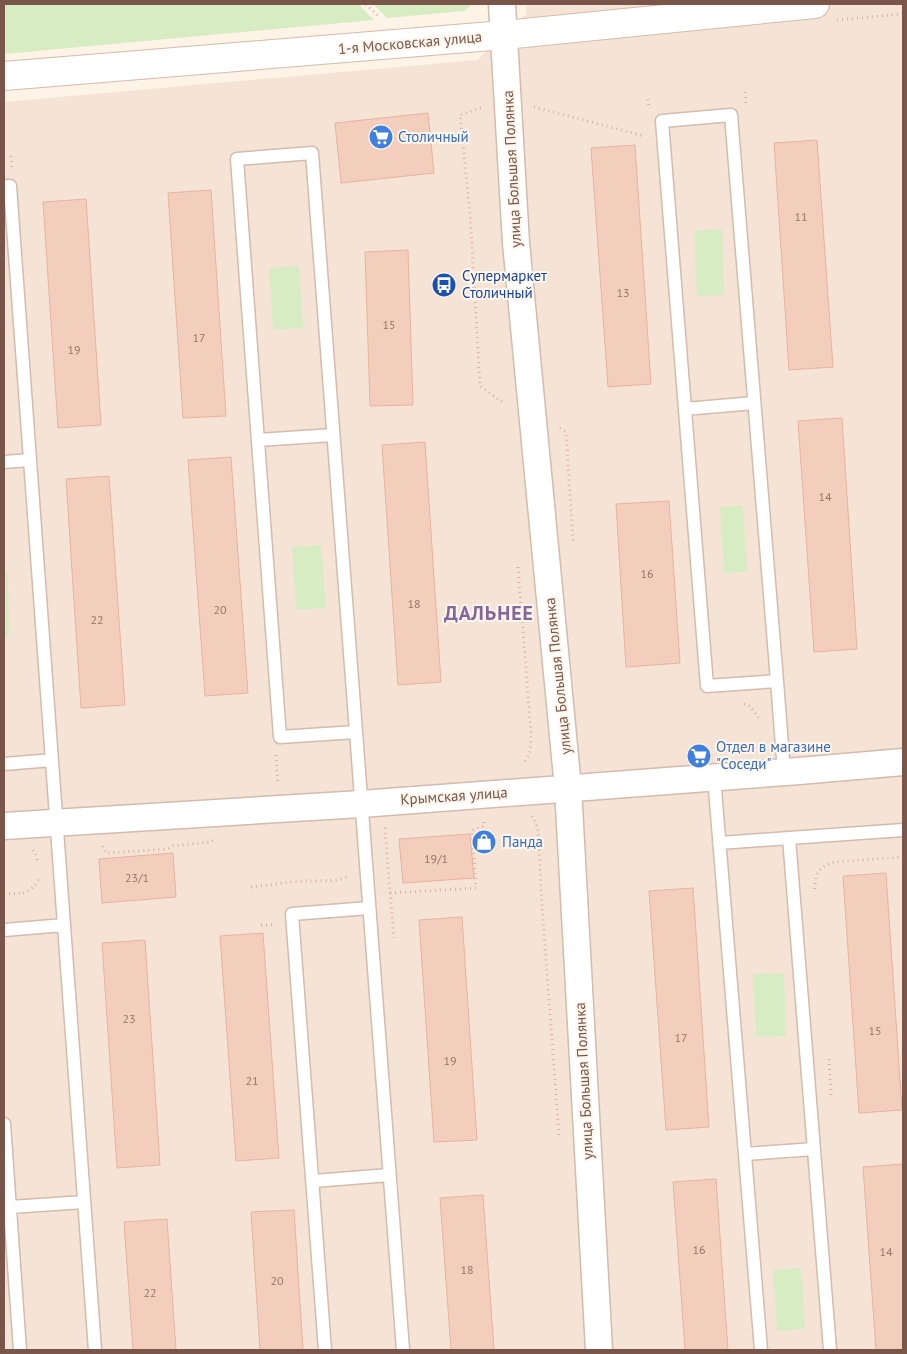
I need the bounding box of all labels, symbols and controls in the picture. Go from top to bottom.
street label: 1-я Московская улица [337,27,483,58]
street label: улица Большая Полянка [498,90,525,248]
supermarket icon: Столичный [368,124,394,150]
place label: Столичный [398,127,469,146]
house number: 11 [794,209,808,224]
place label: Супермаркет Столичный [462,266,547,302]
bus stop icon: Супермаркет Столичный [431,272,457,298]
house number: 13 [616,285,630,300]
house number: 15 [382,317,396,332]
house number: 17 [192,330,206,345]
house number: 19 [67,342,81,357]
house number: 14 [818,489,832,504]
house number: 16 [640,566,654,581]
house number: 18 [407,596,421,611]
street label: улица Большая Полянка [540,597,575,755]
district label: ДАЛЬНЕЕ [444,600,534,626]
house number: 20 [213,602,227,617]
house number: 22 [90,612,104,627]
place label: Отдел в магазине "Соседи" [716,737,831,773]
supermarket icon: Отдел в магазине "Соседи" [686,743,712,769]
street label: Крымская улица [400,782,508,809]
shop icon: Панда [471,829,497,855]
place label: Панда [502,832,543,851]
house number: 19/1 [424,851,448,866]
house number: 23/1 [125,870,149,885]
street label: улица Большая Полянка [570,1002,597,1160]
house number: 23 [122,1011,136,1026]
house number: 15 [868,1023,882,1038]
house number: 17 [674,1030,688,1045]
house number: 19 [443,1053,457,1068]
house number: 21 [245,1073,259,1088]
house number: 16 [692,1242,706,1257]
house number: 14 [879,1244,893,1259]
house number: 18 [460,1262,474,1277]
house number: 20 [270,1273,284,1288]
house number: 22 [143,1285,157,1300]

